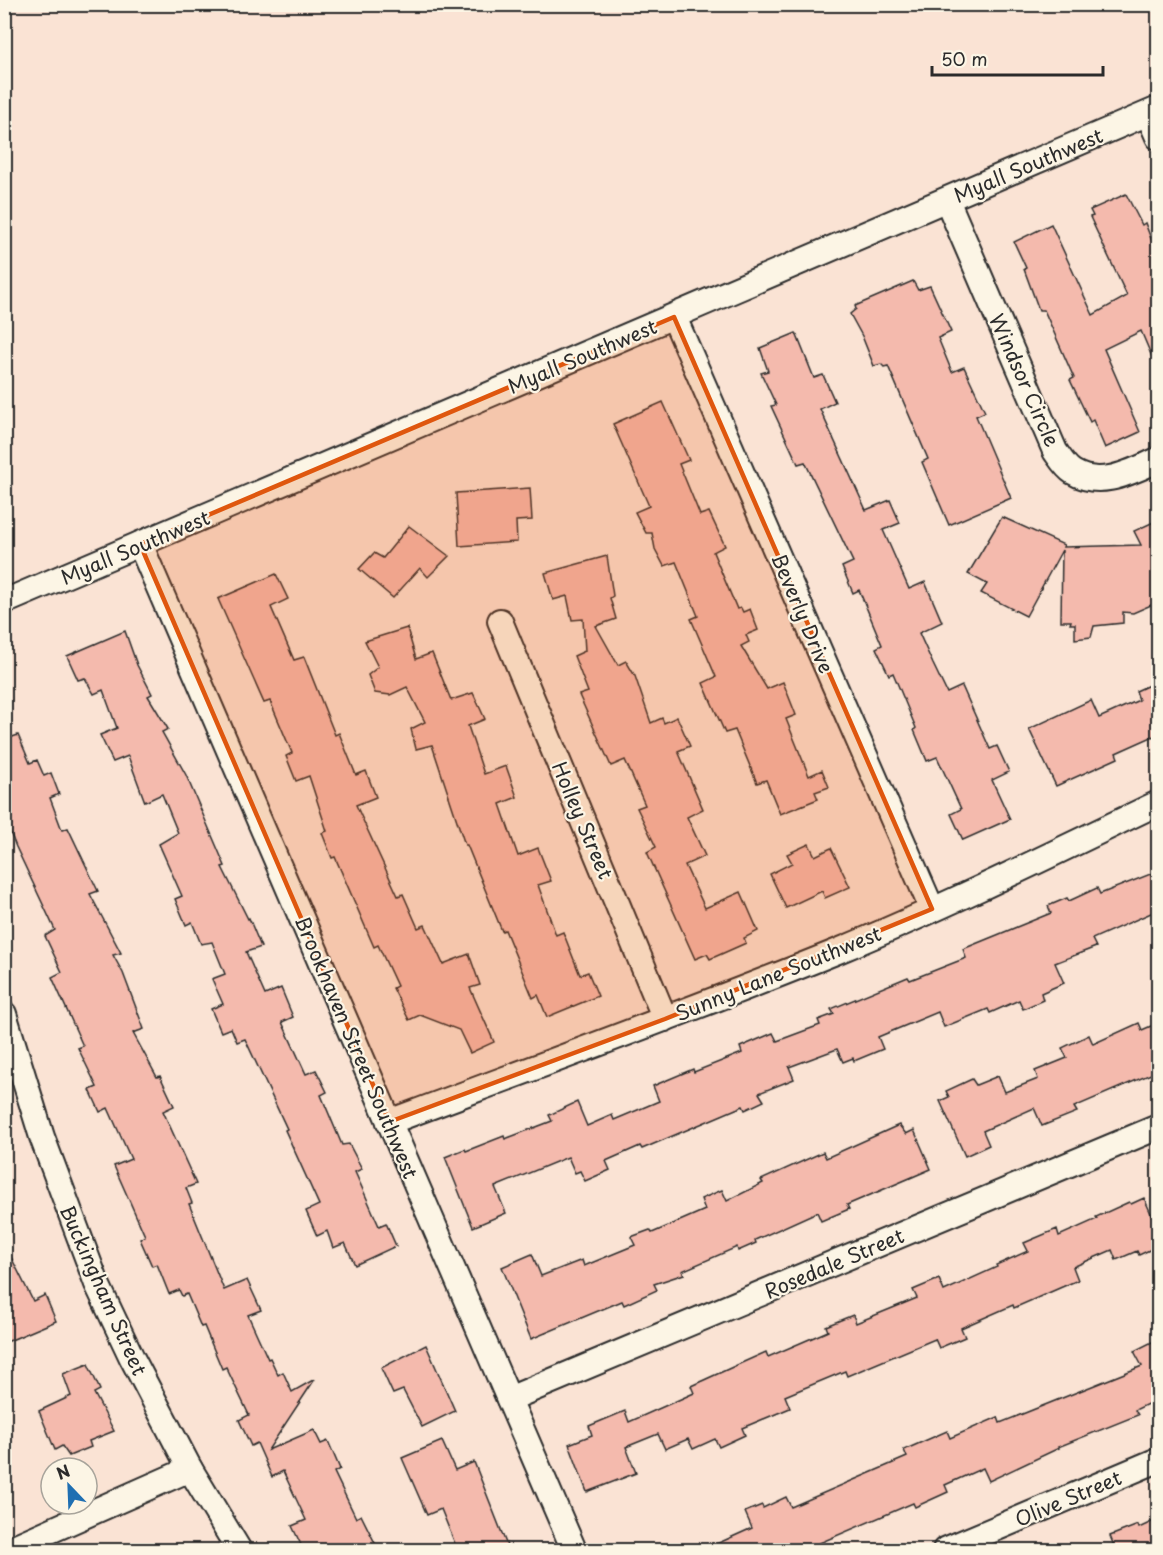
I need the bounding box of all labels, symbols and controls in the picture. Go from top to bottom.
scale bar [932,39,1103,77]
text: 50 m [941,45,988,72]
street label: Myall Southwest [949,120,1107,210]
street label: Windsor Circle [982,309,1068,451]
street label: Myall Southwest [503,311,661,401]
street label: Myall Southwest [56,502,214,592]
street label: Beverly Drive [764,548,842,678]
street label: Holley Street [545,757,621,883]
street label: Brookhaven Street Southwest [288,911,426,1183]
street label: Sunny Lane Southwest [670,918,886,1028]
street label: Buckingham Street [53,1200,155,1380]
street label: Rosedale Street [759,1220,909,1306]
north arrow [39,1456,99,1516]
text: N [52,1458,73,1485]
street label: Olive Street [1010,1462,1126,1534]

